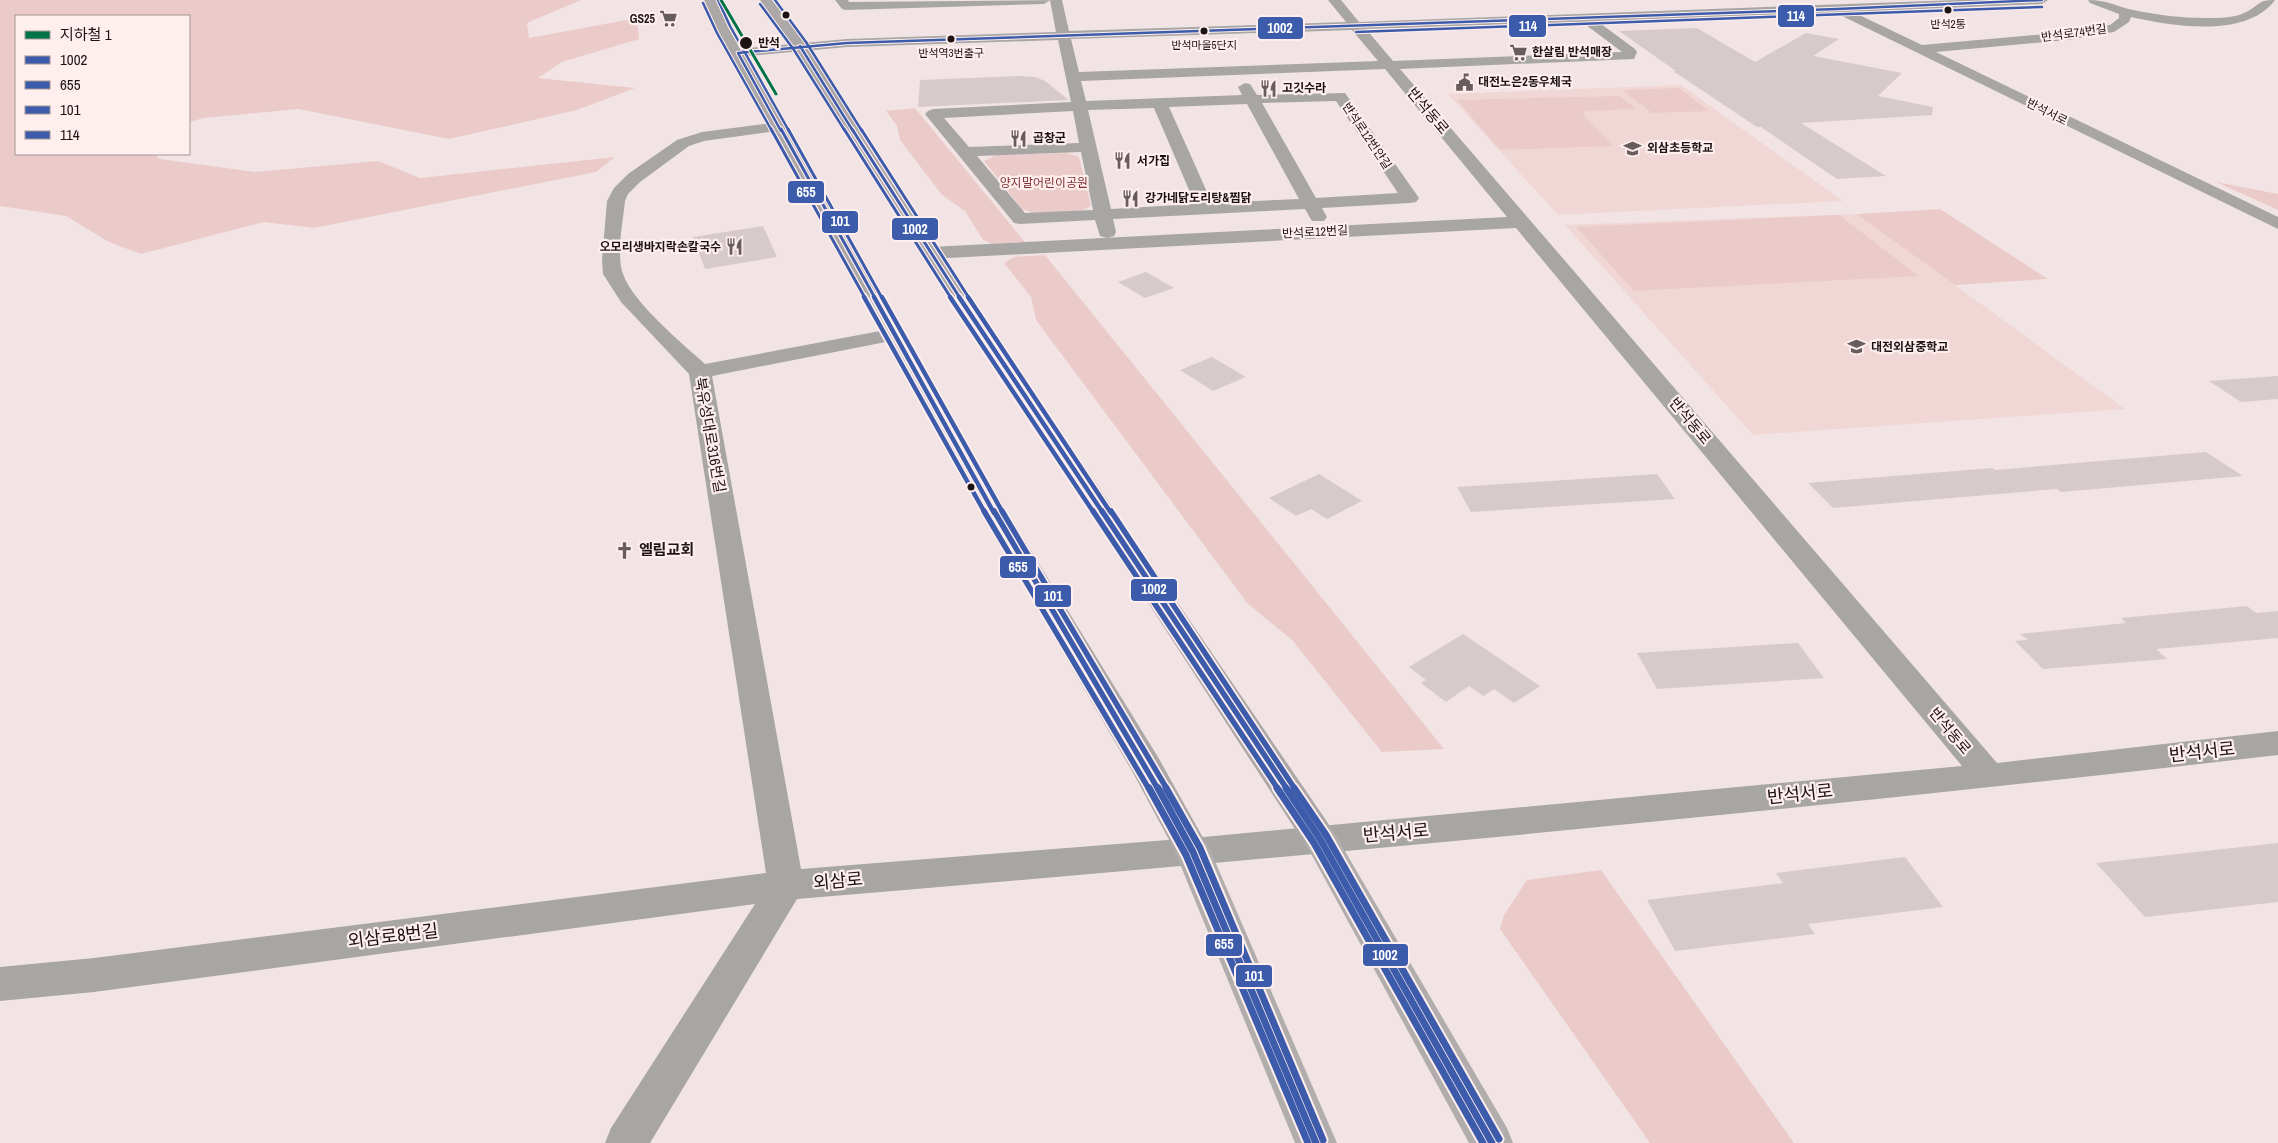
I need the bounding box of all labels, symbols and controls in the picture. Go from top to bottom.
line badge: 114 [1777,4,1815,28]
marker: 반석2통 [1943,5,1953,15]
text: 114 [1787,7,1806,25]
supermarket icon: GS25 [659,9,679,29]
unlabelled marker [781,10,791,20]
place label: GS25 [630,11,656,27]
line badge: 114 [1508,14,1547,38]
legend [15,15,190,155]
line badge: 1002 [1257,16,1304,40]
text: 114 [1519,17,1538,35]
place label: 반석2통 [1930,17,1966,31]
text: 1002 [1267,19,1293,37]
street label: 반석로74번길 [2040,20,2108,46]
text: 지하철 1 [60,24,112,45]
marker: 반석마을5단지 [1199,26,1209,36]
marker: 반석역3번출구 [946,34,956,44]
marker: 반석 [738,35,754,51]
place label: 반석 [758,35,780,51]
place label: 반석마을5단지 [1171,38,1237,52]
supermarket icon: 한살림 반석매장 [1508,42,1528,62]
place label: 한살림 반석매장 [1532,44,1612,60]
place label: 반석역3번출구 [918,46,984,60]
text: 1002 [60,49,88,70]
public building icon: 대전노은2동우체국 [1454,72,1474,92]
text: 655 [60,74,81,95]
place label: 대전노은2동우체국 [1478,74,1572,90]
restaurant icon: 고깃수라 [1258,78,1278,98]
place label: 고깃수라 [1282,80,1326,96]
street label: 반석동로 [1403,83,1454,139]
street label: 반석서로 [2024,95,2070,129]
text: 101 [60,99,81,120]
street label: 반석로12번안길 [1339,100,1395,172]
text: 114 [60,124,80,145]
restaurant icon: 곱창군 [1009,128,1029,148]
place label: 곱창군 [1033,130,1066,146]
school or university icon: 외삼초등학교 [1623,138,1643,158]
place label: 외삼초등학교 [1647,140,1713,156]
restaurant icon: 서가집 [1113,151,1133,171]
place label: 서가집 [1137,153,1170,169]
park label: 양지말어린이공원 [1000,175,1088,191]
line badge: 655 [787,180,825,204]
text: 655 [796,183,816,201]
restaurant icon: 강가네닭도리탕&찜닭 [1121,188,1141,208]
place label: 강가네닭도리탕&찜닭 [1145,190,1251,206]
line badge: 101 [821,210,859,234]
text: 101 [830,212,850,230]
line badge: 1002 [891,217,939,241]
text: 1002 [902,220,928,238]
street label: 반석로12번길 [1282,222,1348,242]
restaurant icon: 오모리생바지락손칼국수 [725,237,745,257]
place label: 오모리생바지락손칼국수 [600,239,721,255]
school or university icon: 대전외삼중학교 [1847,337,1867,357]
place label: 대전외삼중학교 [1871,339,1948,355]
street label: 북유성대로316번길 [690,375,731,494]
street label: 반석동로 [1665,393,1716,449]
unlabelled marker [966,482,976,492]
place label: 엘림교회 [639,539,694,560]
church icon: 엘림교회 [615,540,635,560]
line badge: 655 [999,555,1037,579]
text: 655 [1008,558,1028,576]
line badge: 1002 [1130,578,1178,602]
text: 1002 [1141,580,1167,598]
line badge: 101 [1034,584,1072,608]
text: 101 [1043,587,1063,605]
street label: 반석동로 [1925,703,1976,759]
street label: 반석서로 [2168,736,2236,767]
street label: 반석서로 [1766,778,1834,809]
street label: 반석서로 [1362,817,1430,848]
street label: 외삼로 [812,866,864,895]
street label: 외삼로8번길 [346,918,440,953]
line badge: 655 [1205,933,1243,957]
text: 655 [1214,935,1234,953]
line badge: 1002 [1362,943,1409,967]
text: 1002 [1372,946,1398,964]
line badge: 101 [1235,964,1273,988]
text: 101 [1244,967,1264,985]

